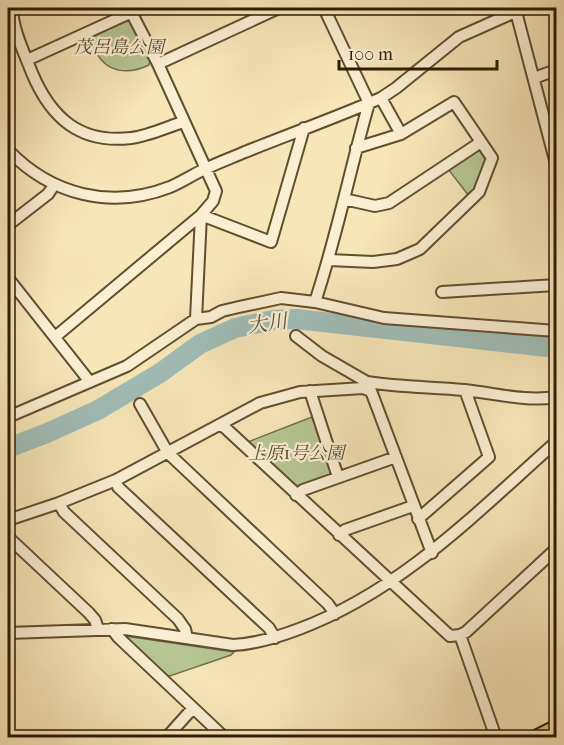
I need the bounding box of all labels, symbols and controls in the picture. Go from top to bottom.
scale bar [339,33,496,71]
park label: 茂呂島公園 [74,37,167,58]
text: 100 m [348,44,393,65]
water label: 大川 [246,309,290,338]
park label: 上原1号公園 [248,443,347,464]

